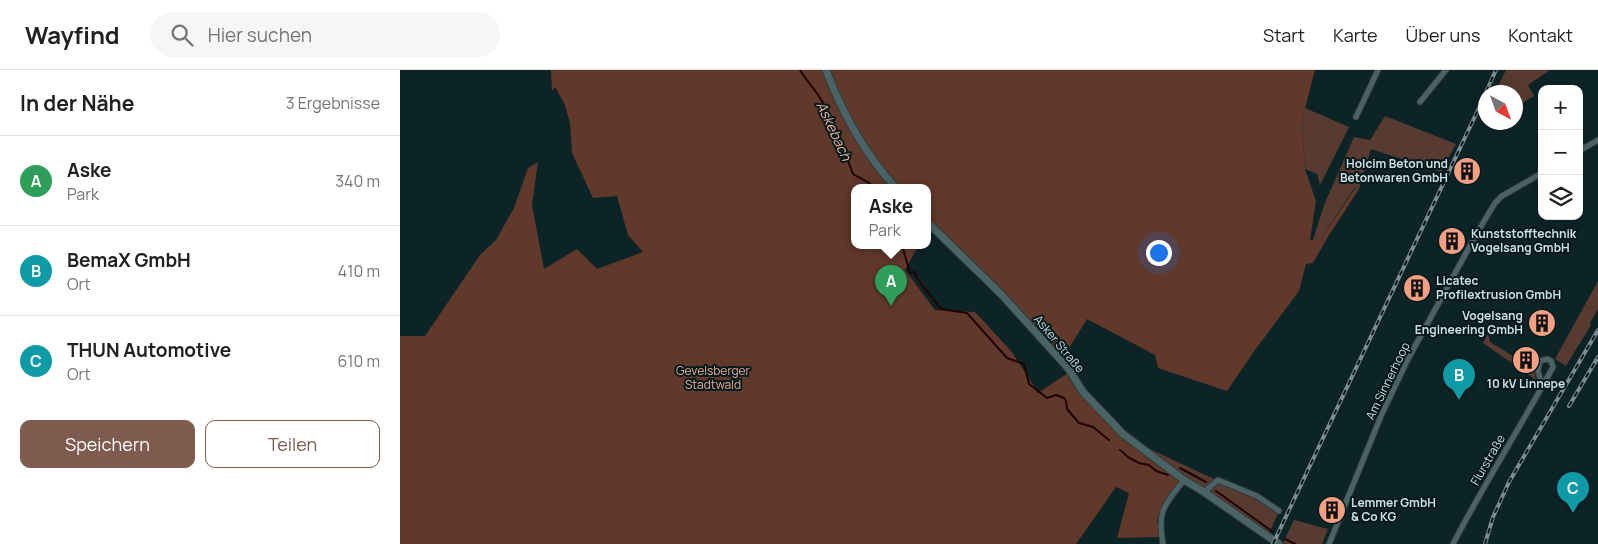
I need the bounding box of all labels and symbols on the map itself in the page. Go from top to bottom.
north arrow [1478,85,1523,130]
water label: Askebach [812,98,857,164]
place label: Holcim Beton und Betonwaren GmbH [1340,155,1448,186]
building icon: Holcim Beton und Betonwaren GmbH [1452,156,1482,186]
place label: Kunststofftechnik Vogelsang GmbH [1471,225,1577,256]
building icon: Kunststofftechnik Vogelsang GmbH [1437,226,1467,256]
your location [1146,240,1172,266]
pin: A [875,265,907,306]
place label: Licatec Profilextrusion GmbH [1436,272,1561,303]
building icon: Licatec Profilextrusion GmbH [1402,273,1432,303]
place label: Vogelsang Engineering GmbH [1415,307,1523,338]
building icon: Vogelsang Engineering GmbH [1527,308,1557,338]
street label: Asker Straße [1030,311,1089,376]
street label: Am Sinnerhoop [1361,339,1414,422]
building icon: 10 kV Linnepe [1511,345,1541,375]
pin: B [1443,359,1475,400]
park label: Gevelsberger Stadtwald [676,362,751,393]
place label: 10 kV Linnepe [1487,375,1565,392]
street label: Flurstraße [1466,431,1509,488]
pin: C [1557,472,1589,513]
place label: Lemmer GmbH & Co KG [1351,494,1436,525]
building icon: Lemmer GmbH & Co KG [1317,495,1347,525]

